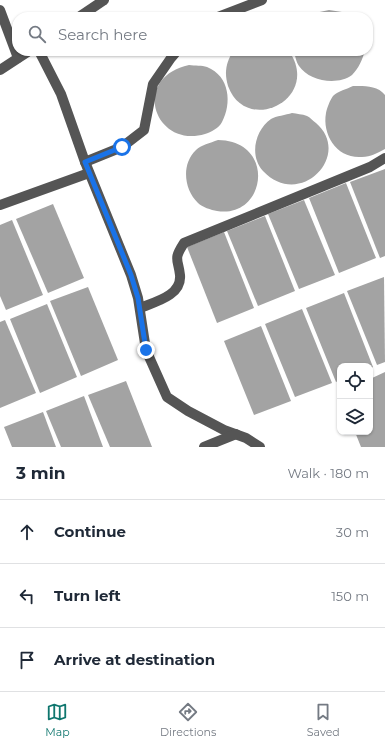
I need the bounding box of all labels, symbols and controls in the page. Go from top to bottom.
search box [12,12,373,56]
icon: search [26,23,48,45]
text: Search here [58,25,147,44]
route start [113,138,131,156]
route end [137,341,155,359]
map controls [337,363,373,435]
button: locate [337,363,373,399]
button: layers [337,399,373,435]
text: 3 min [16,463,66,483]
text: Walk · 180 m [287,465,369,481]
icon: ahead [16,521,38,543]
text: Continue [54,522,126,541]
text: 30 m [336,524,369,540]
icon: left [16,585,38,607]
text: Turn left [54,586,121,605]
text: 150 m [331,588,369,604]
icon: arrive [16,649,38,671]
text: Arrive at destination [54,650,215,669]
tab: Map [45,701,70,739]
tab: Directions [160,701,216,739]
tab: Saved [307,701,340,739]

